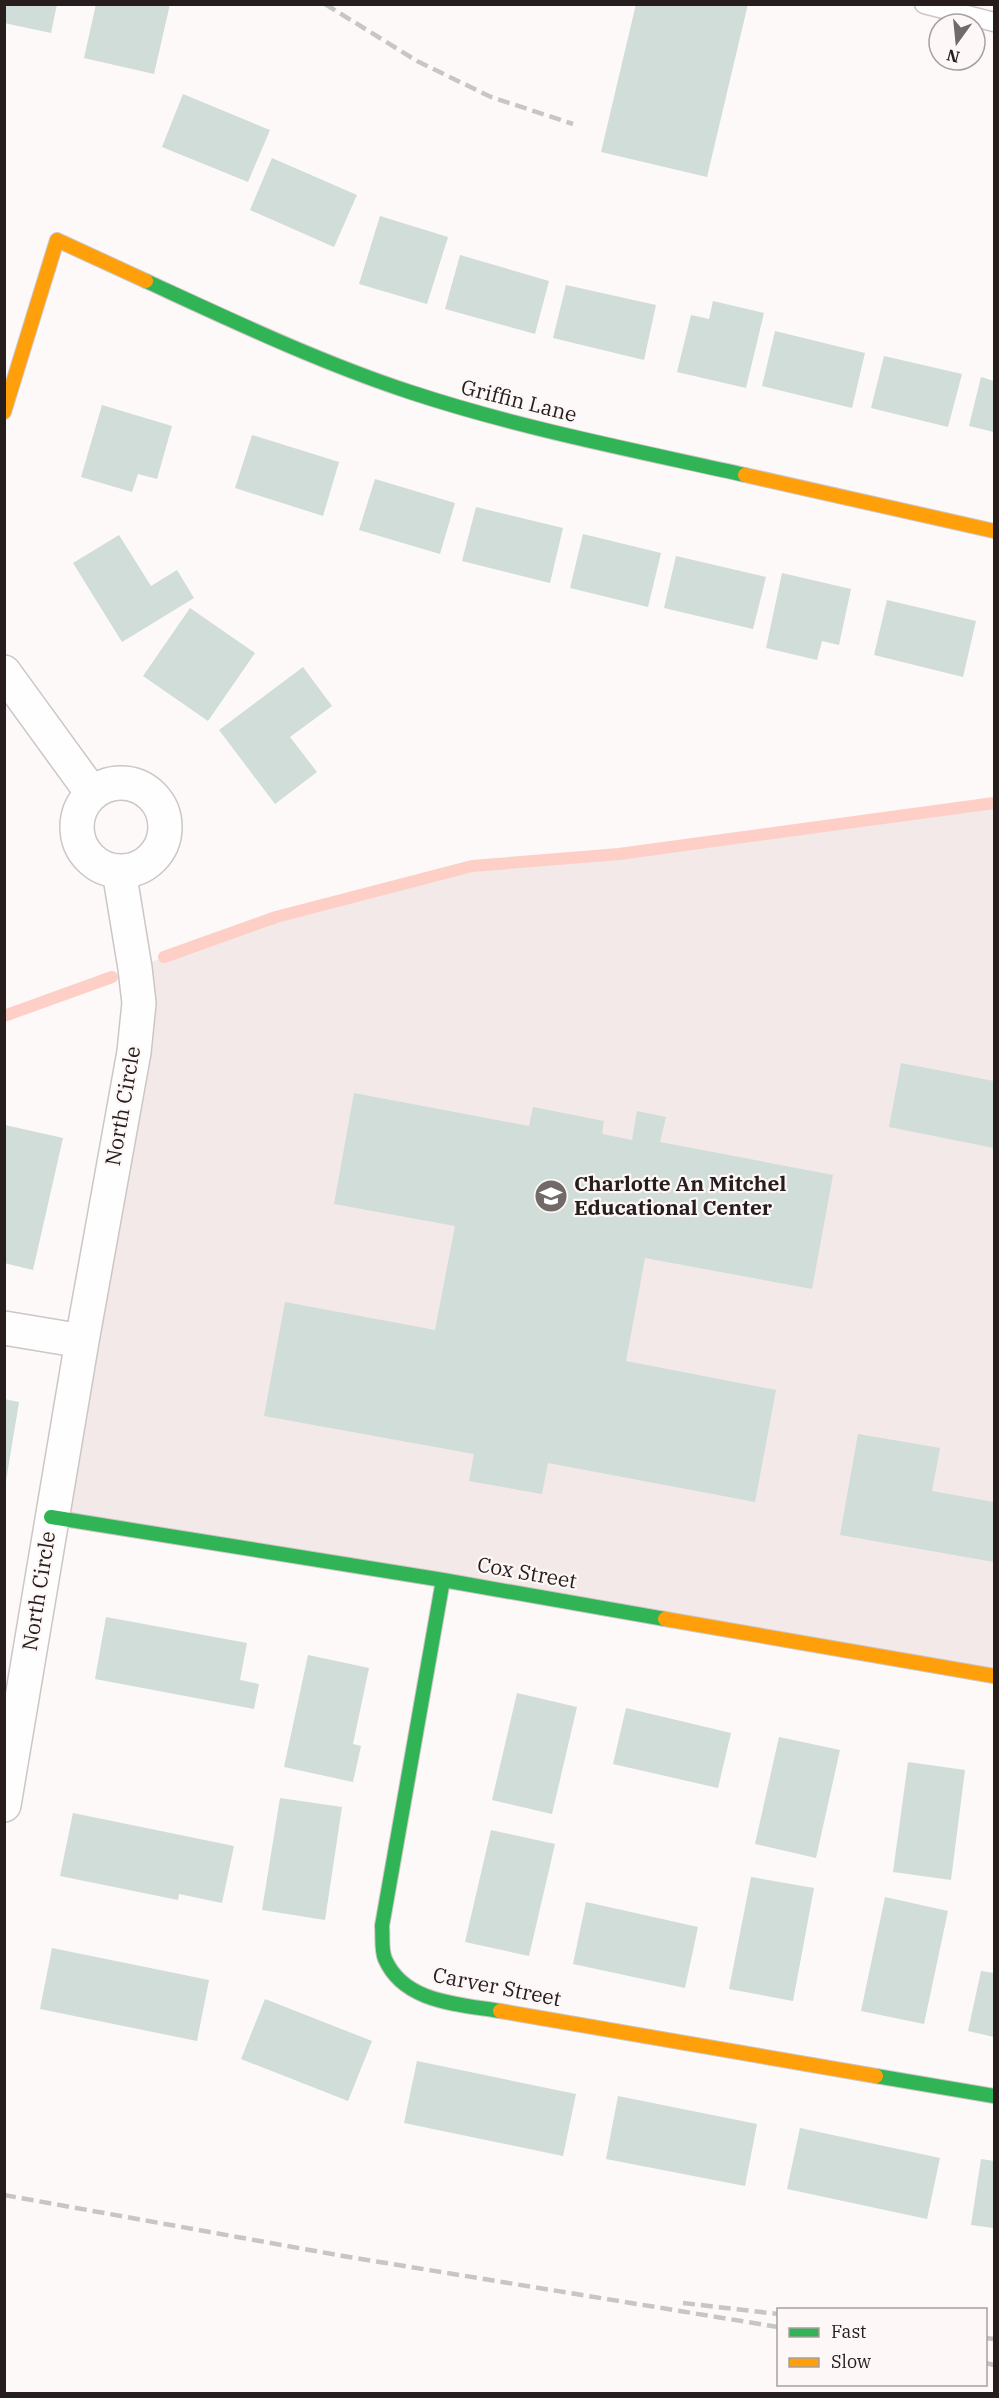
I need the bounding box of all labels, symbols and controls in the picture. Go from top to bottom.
north arrow [927,12,987,72]
text: N [944,45,962,68]
street label: Griffin Lane [458,372,580,428]
street label: North Circle [98,1044,146,1168]
place label: Charlotte An Mitchel Educational Center [574,1169,786,1221]
school or university icon: Charlotte An Mitchel Educational Center [533,1178,569,1214]
street label: North Circle [15,1529,61,1653]
street label: Cox Street [475,1549,579,1595]
street label: Carver Street [431,1960,564,2012]
legend [777,2308,987,2386]
text: Fast [831,2320,866,2343]
text: Slow [831,2350,871,2373]

